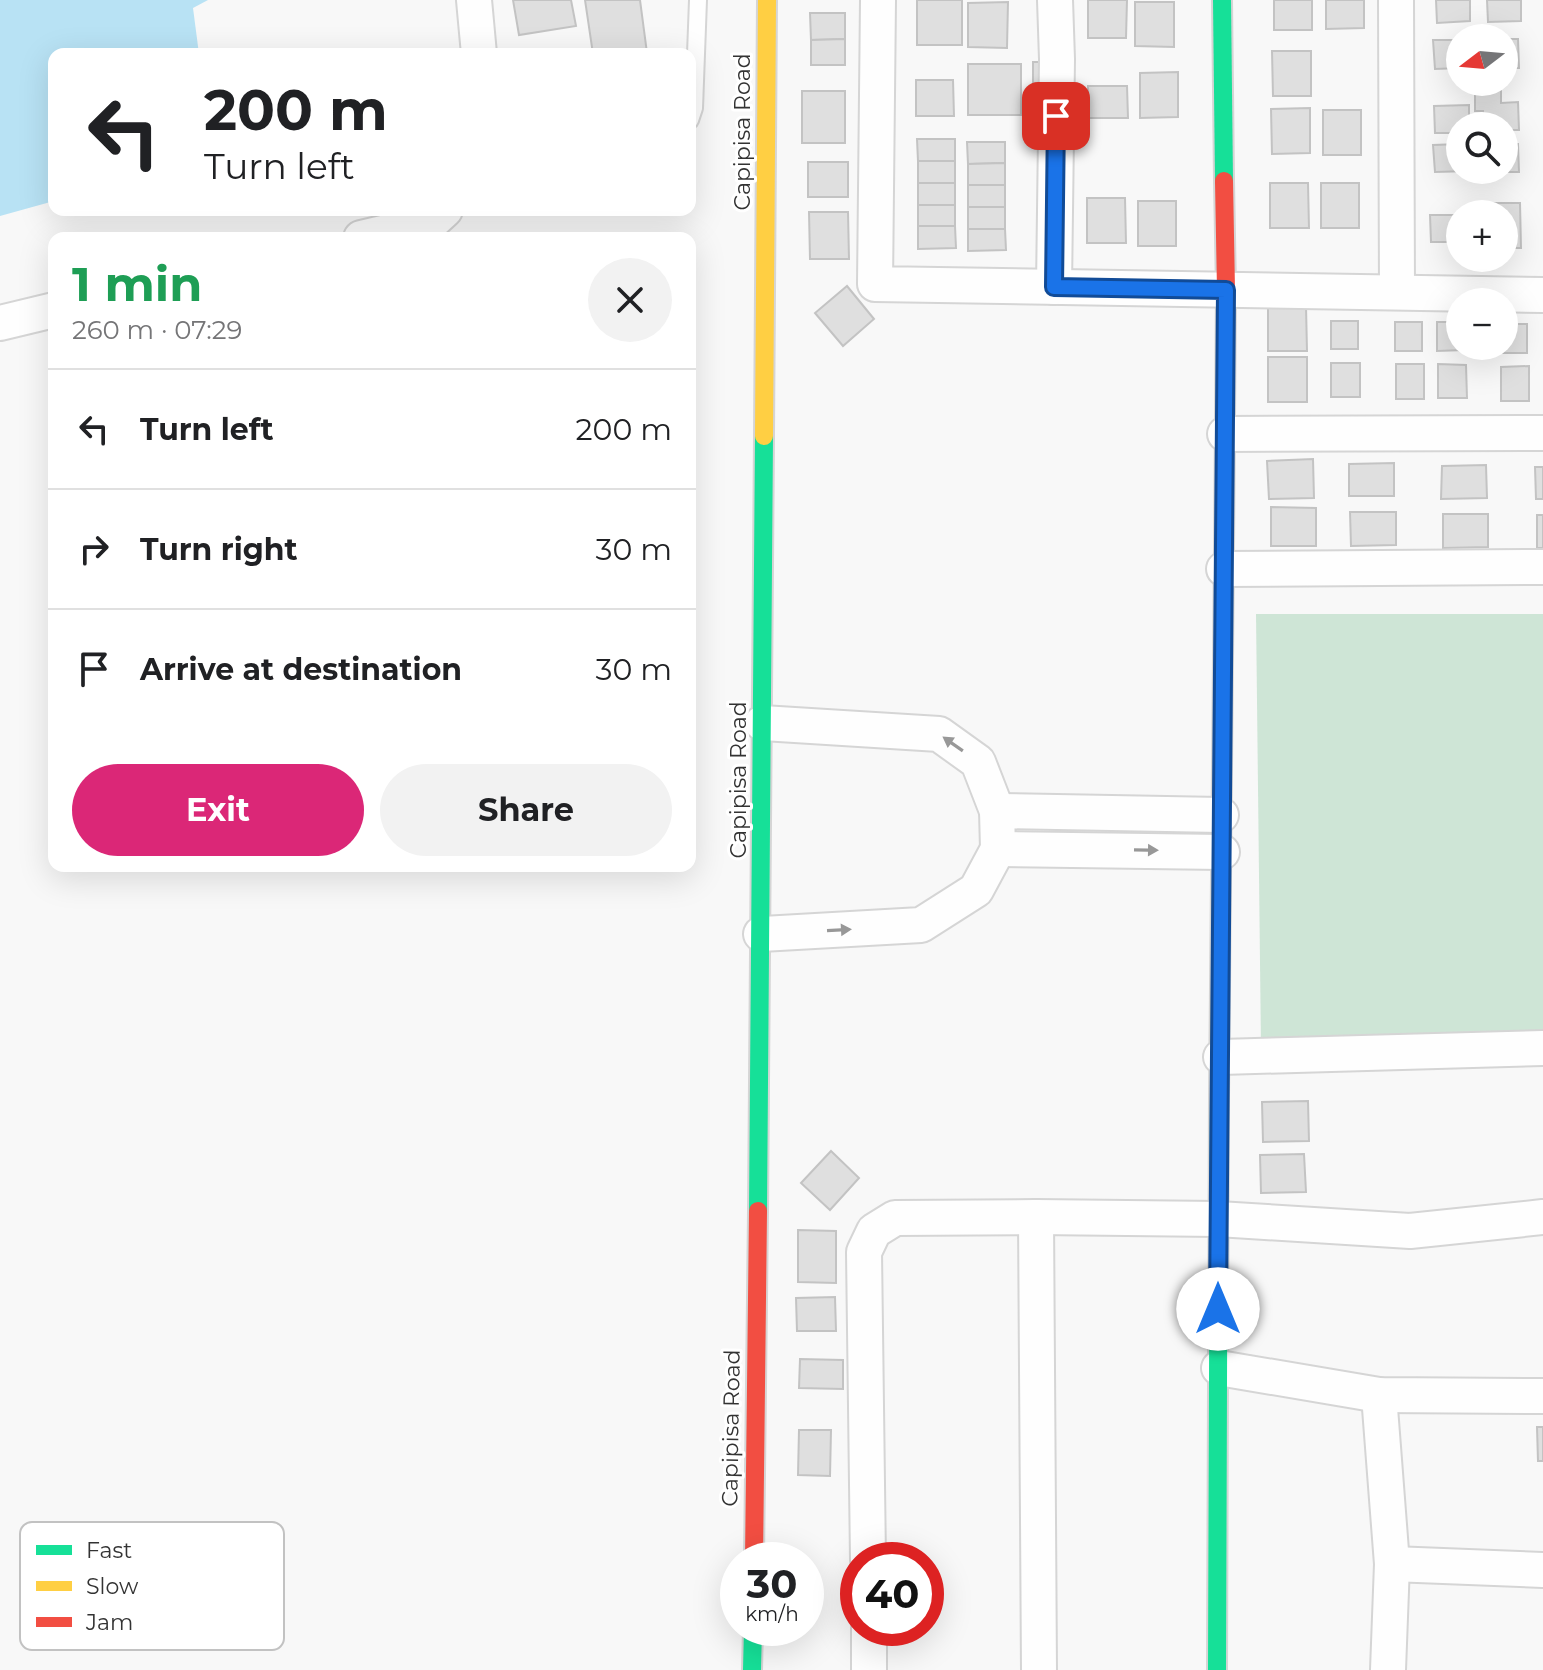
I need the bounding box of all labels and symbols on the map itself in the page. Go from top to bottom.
north arrow [1446,24,1518,96]
street label: Capipisa Road [729,53,756,211]
pin [1022,82,1090,150]
street label: Capipisa Road [725,701,752,859]
one-way arrow [942,737,963,752]
one-way arrow [1134,844,1159,857]
one-way arrow [827,923,852,936]
position arrow [1176,1267,1260,1351]
street label: Capipisa Road [716,1349,746,1507]
legend [20,1522,284,1650]
text: Fast [86,1537,132,1564]
speed limit sign: 40 [840,1542,944,1646]
text: Slow [86,1573,139,1600]
text: Jam [85,1609,133,1636]

